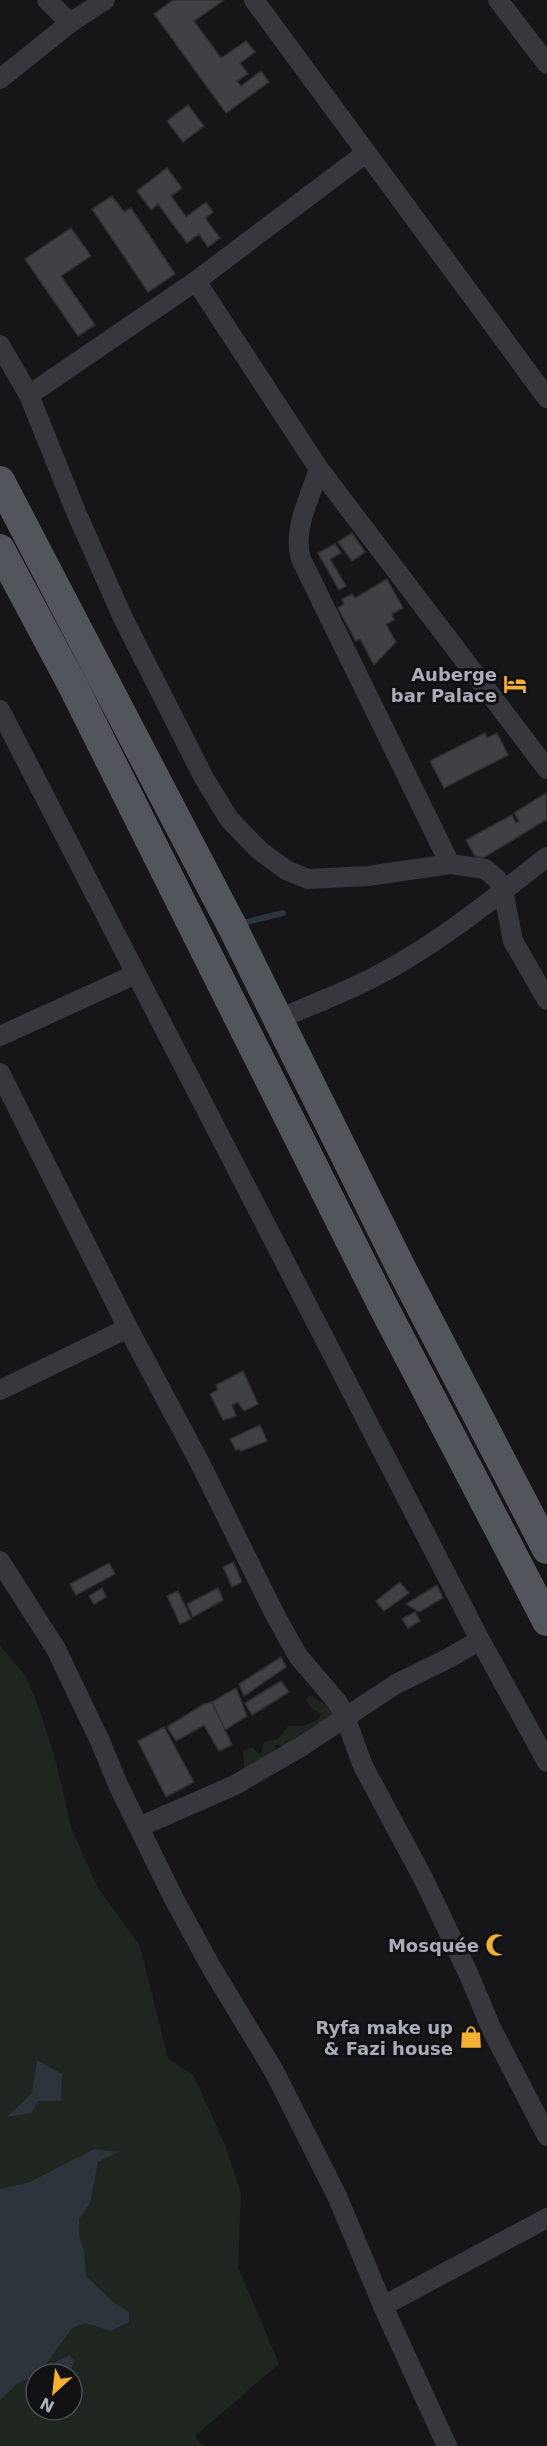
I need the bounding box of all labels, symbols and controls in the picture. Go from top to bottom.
place label: Auberge bar Palace [391,664,497,706]
hotel icon: Auberge bar Palace [502,671,528,697]
mosque icon: Mosquée [484,1932,510,1958]
place label: Mosquée [388,1935,479,1956]
place label: Ryfa make up & Fazi house [315,2017,453,2059]
shop icon: Ryfa make up & Fazi house [458,2024,484,2050]
north arrow [24,2362,84,2422]
text: N [37,2393,58,2416]

